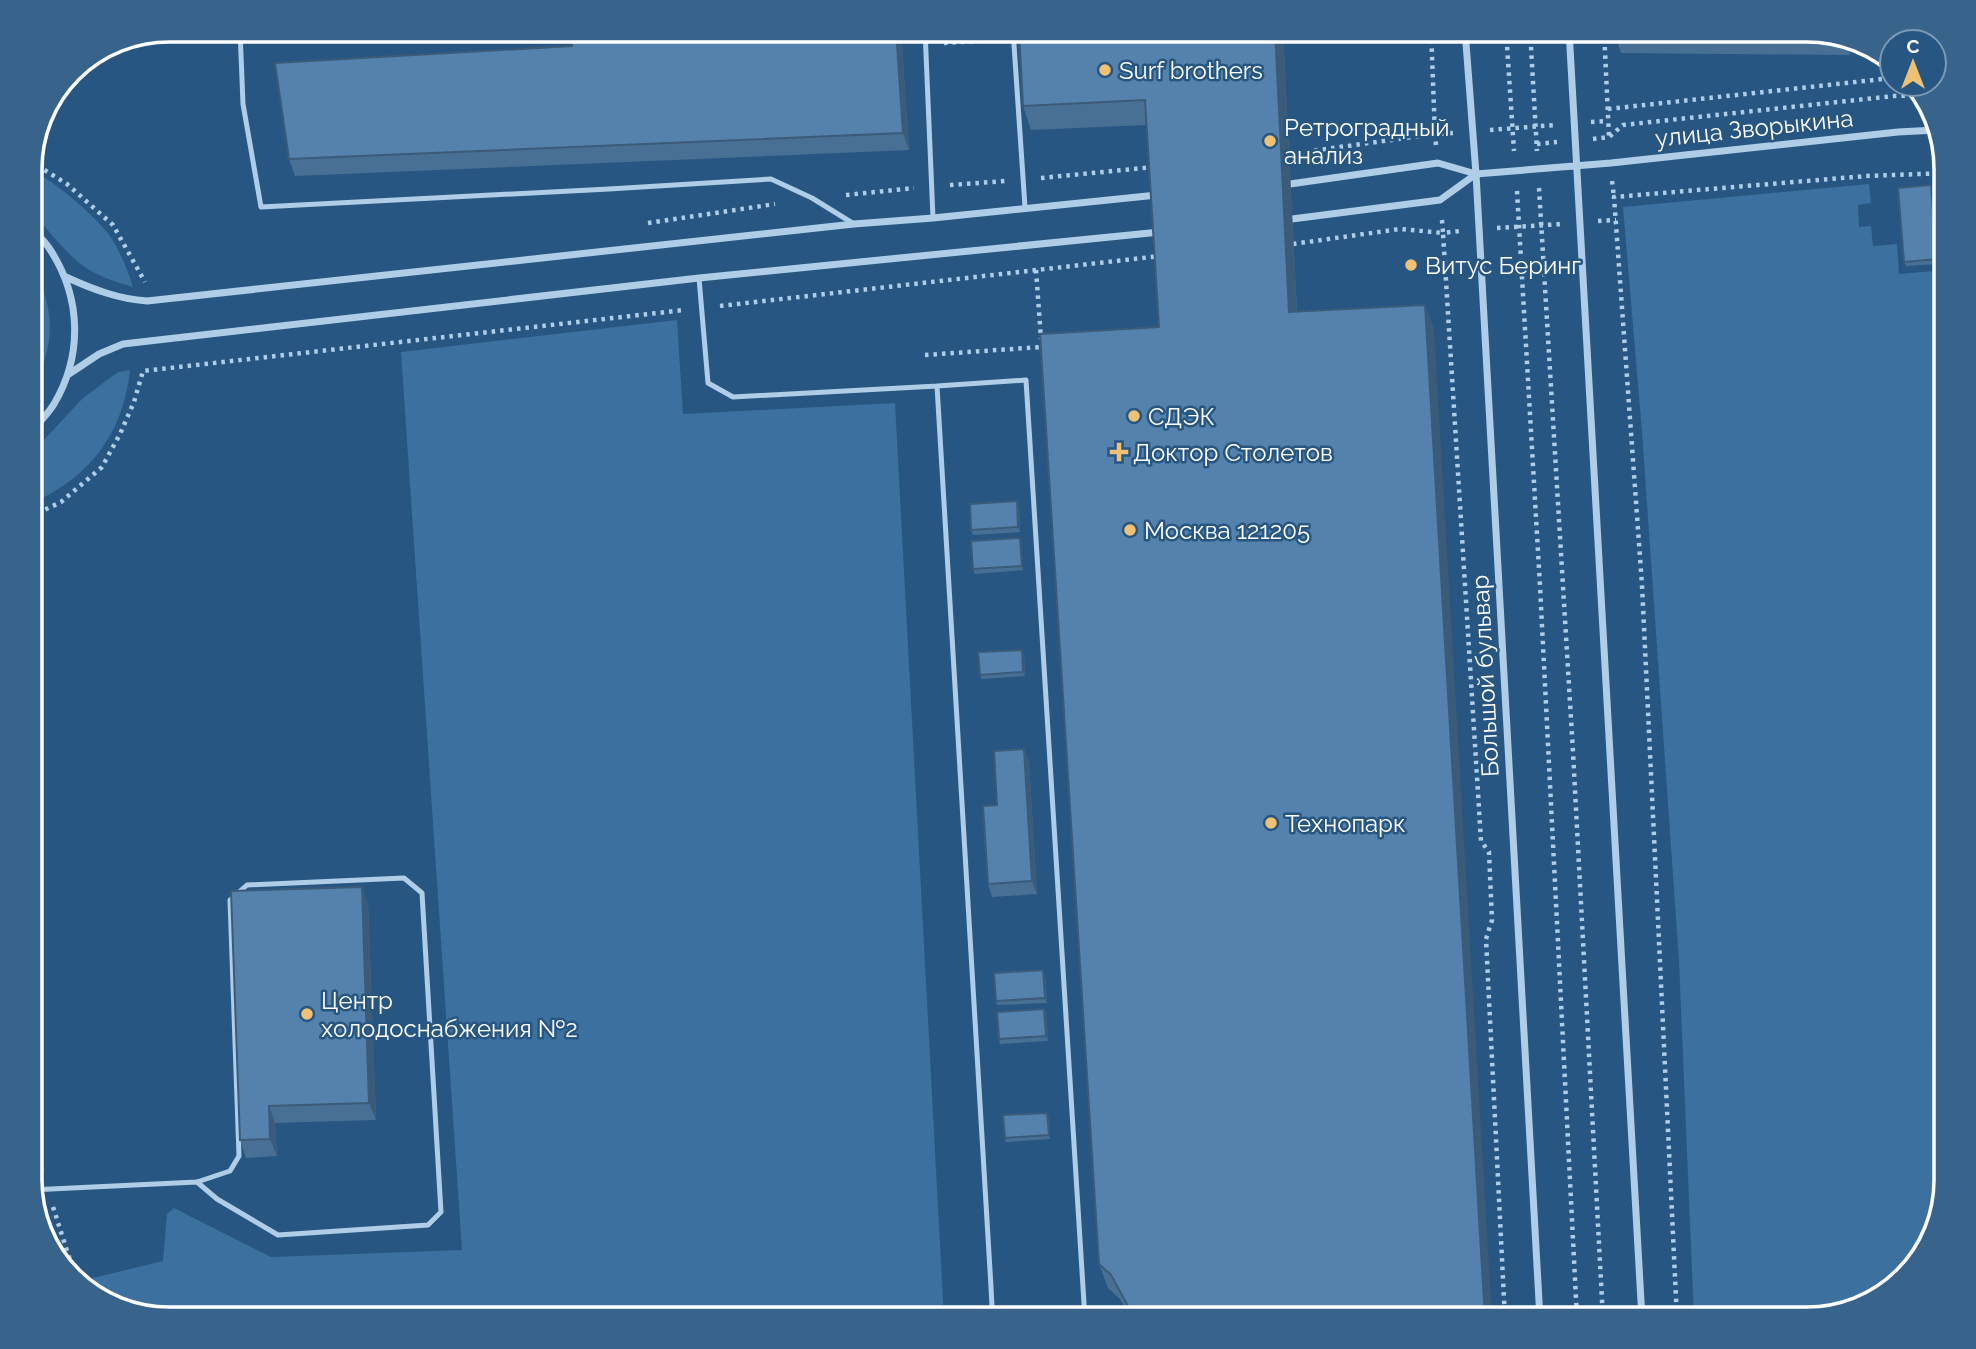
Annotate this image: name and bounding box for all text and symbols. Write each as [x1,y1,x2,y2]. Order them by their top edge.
north arrow [1878,28,1948,98]
text: С [1906,35,1920,57]
place label: Surf brothers [1119,56,1263,85]
marker: Surf brothers [1097,62,1113,78]
street label: улица Зворыкина [1653,103,1855,153]
place label: Ретроградный анализ [1284,113,1450,170]
marker: Ретроградный анализ [1262,133,1278,149]
place label: Витус Беринг [1425,251,1581,280]
marker: Витус Беринг [1403,257,1419,273]
place label: СДЭК [1148,402,1215,431]
marker: СДЭК [1126,408,1142,424]
place label: Доктор Столетов [1133,438,1333,467]
marker: Доктор Столетов [1111,444,1127,460]
place label: Москва 121205 [1144,516,1310,545]
marker: Москва 121205 [1122,522,1138,538]
street label: Большой бульвар [1465,574,1505,778]
place label: Технопарк [1285,809,1405,838]
marker: Технопарк [1263,815,1279,831]
place label: Центр холодоснабжения №2 [321,986,578,1043]
marker: Центр холодоснабжения №2 [299,1006,315,1022]

